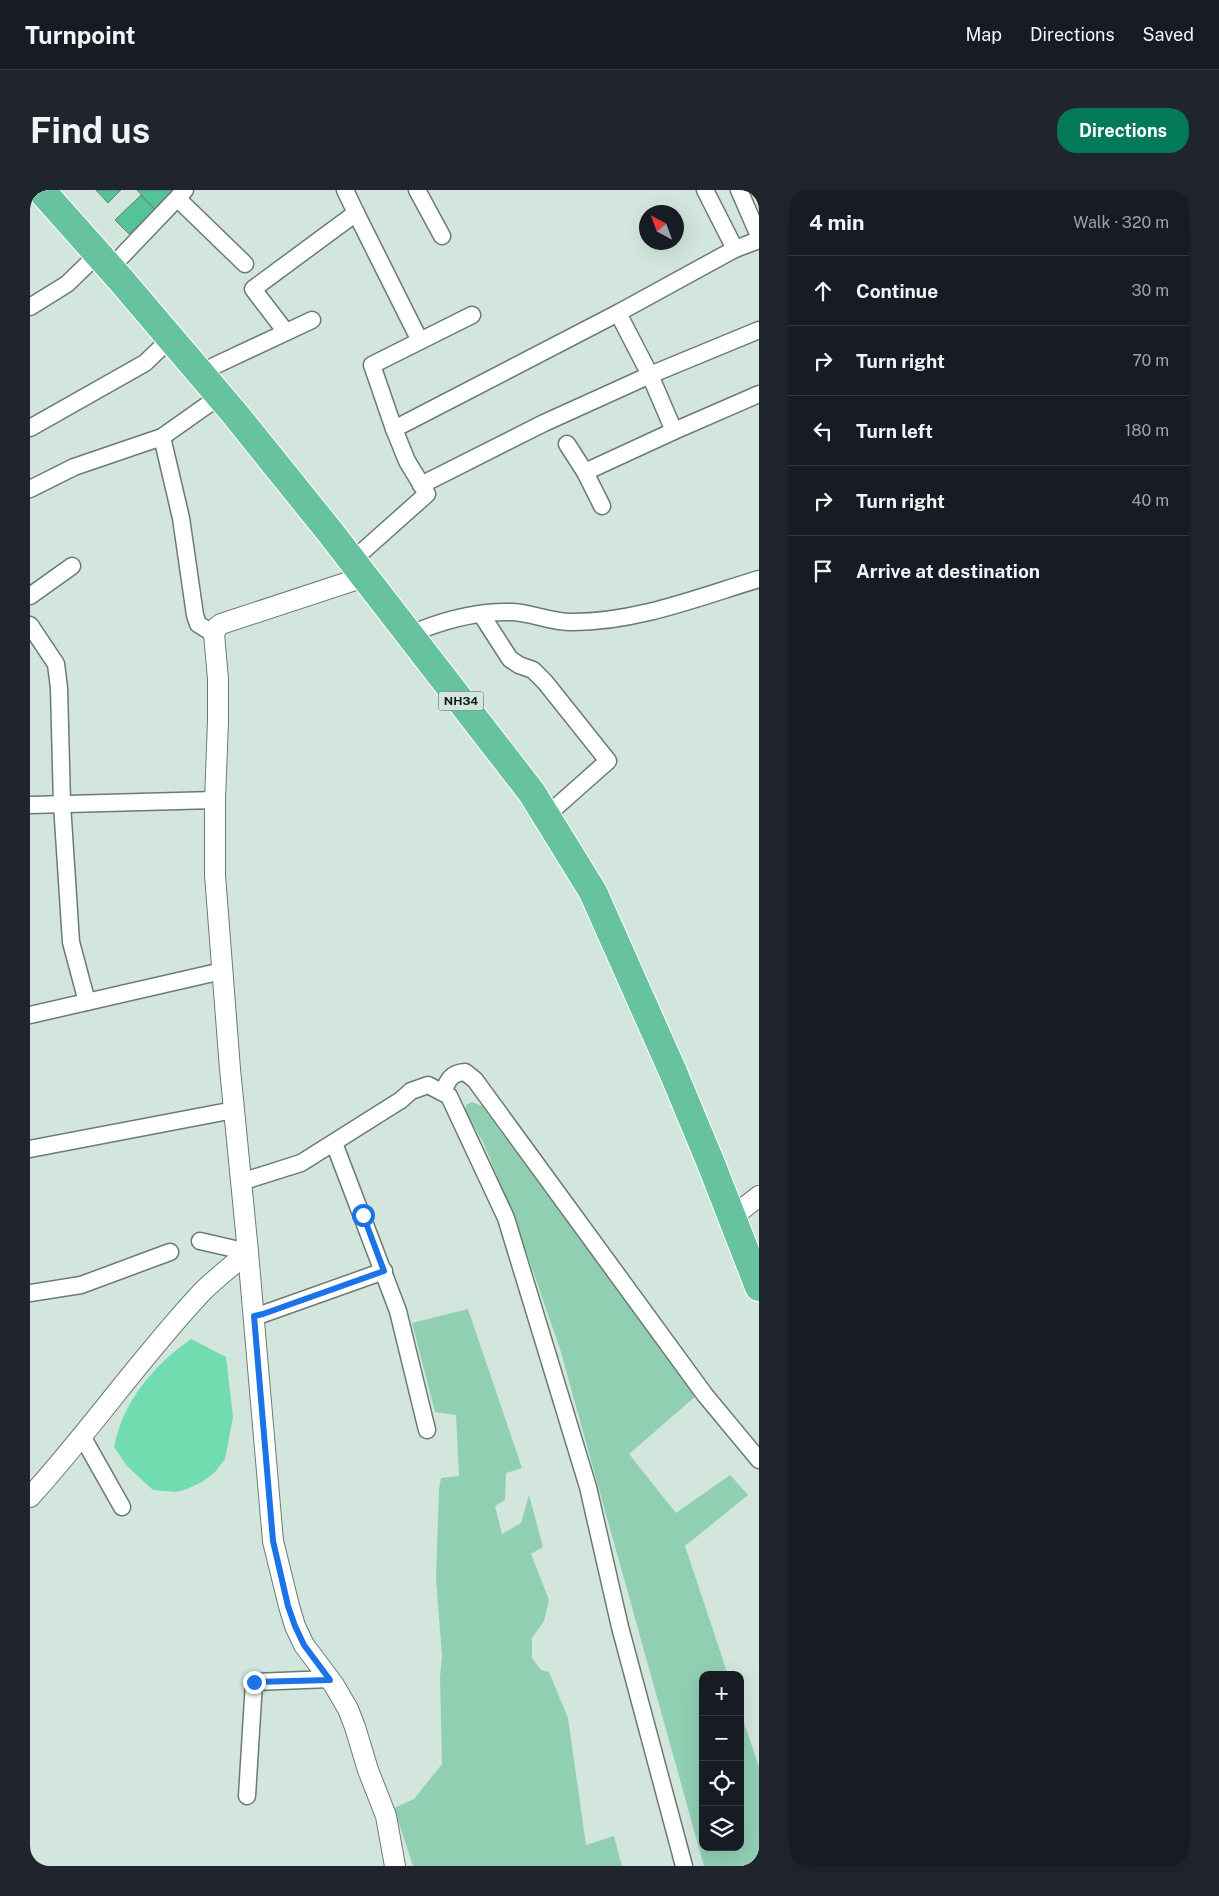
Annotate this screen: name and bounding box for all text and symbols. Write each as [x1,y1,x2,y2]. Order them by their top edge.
text: Turnpoint [25,21,135,49]
text: Map [965,24,1002,45]
text: Directions [1030,24,1115,45]
text: Saved [1143,24,1194,45]
button: Directions [1057,108,1189,153]
text: Find us [30,110,150,151]
north arrow [639,205,684,250]
text: 4 min [809,210,864,235]
text: Walk · 320 m [1073,213,1169,232]
icon: ahead [809,277,837,305]
text: Continue [856,280,938,302]
text: 30 m [1132,281,1169,300]
icon: right [809,347,837,375]
text: Turn right [856,350,945,372]
text: 70 m [1132,351,1169,370]
icon: left [809,417,837,445]
text: Turn left [856,420,933,442]
text: 180 m [1125,421,1169,440]
icon: right [809,487,837,515]
text: Turn right [856,490,945,512]
text: 40 m [1131,491,1169,510]
icon: arrive [809,557,837,585]
text: Arrive at destination [856,560,1040,582]
road number: NH34 [438,692,484,710]
route start [352,1204,375,1227]
route end [243,1671,266,1694]
map controls [699,1671,744,1851]
button: + [699,1671,744,1716]
button: − [699,1716,744,1761]
button: locate [699,1761,744,1806]
button: layers [699,1806,744,1851]

